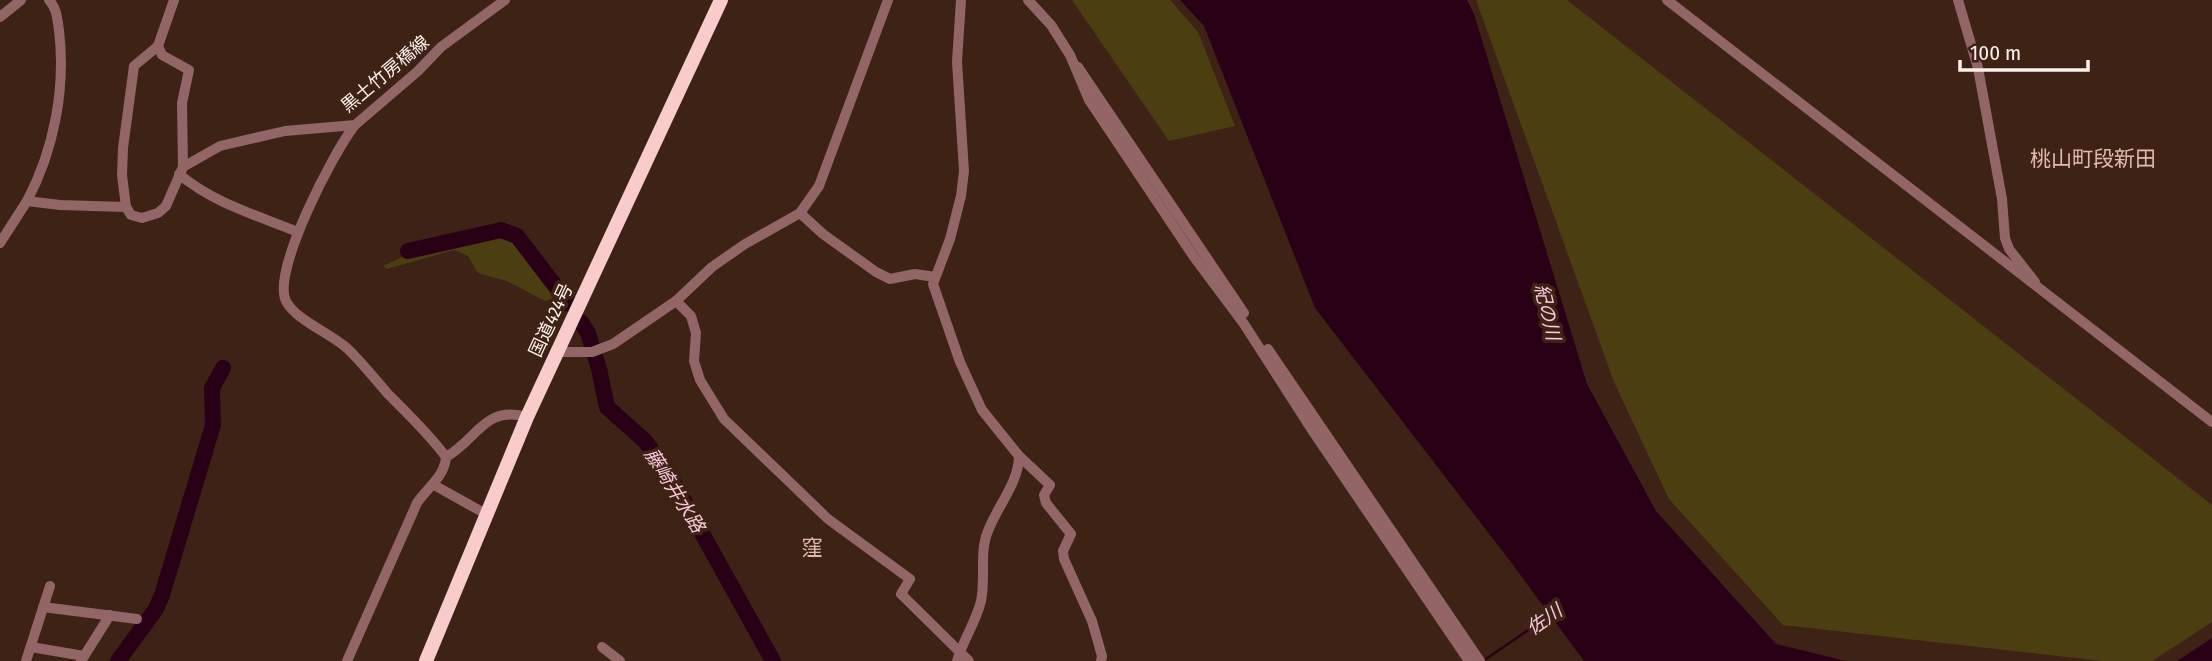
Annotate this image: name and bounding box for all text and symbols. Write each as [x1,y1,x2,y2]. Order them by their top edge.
scale bar [1960,28,2088,72]
street label: 黒土竹房橋線 [337,31,433,117]
text: 100 m [1970,40,2021,66]
district label: 桃山町段新田 [2030,146,2156,172]
street label: 国道424号 [524,280,578,360]
water label: 紀の川 [1530,282,1566,344]
water label: 藤崎井水路 [640,444,711,538]
district label: 窪 [802,535,823,561]
water label: 佐川 [1522,598,1568,640]

